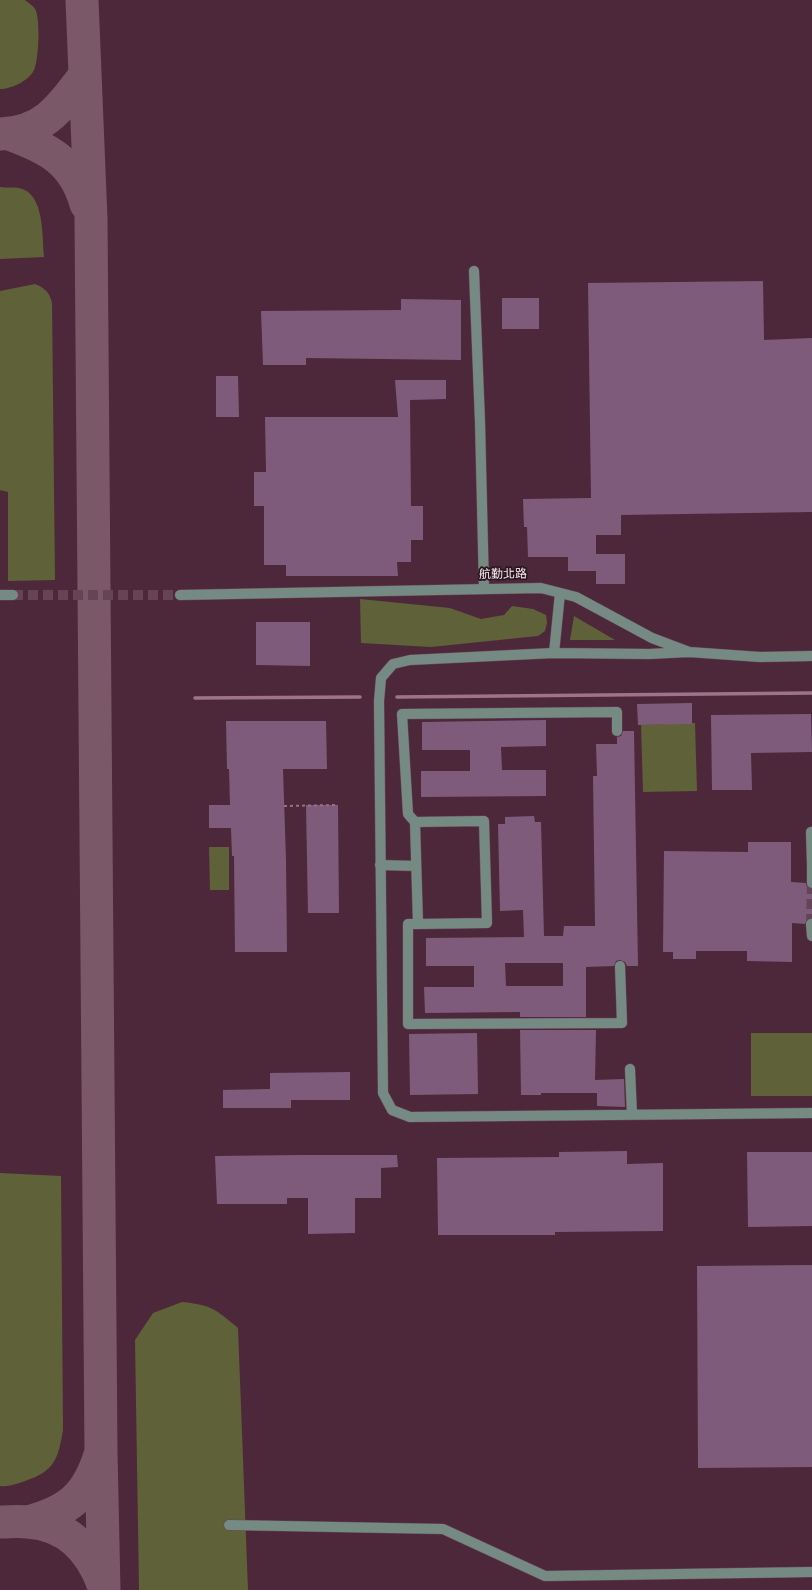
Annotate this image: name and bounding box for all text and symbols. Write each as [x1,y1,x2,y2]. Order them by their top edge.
street label: 航勤北路 [479,567,527,583]

